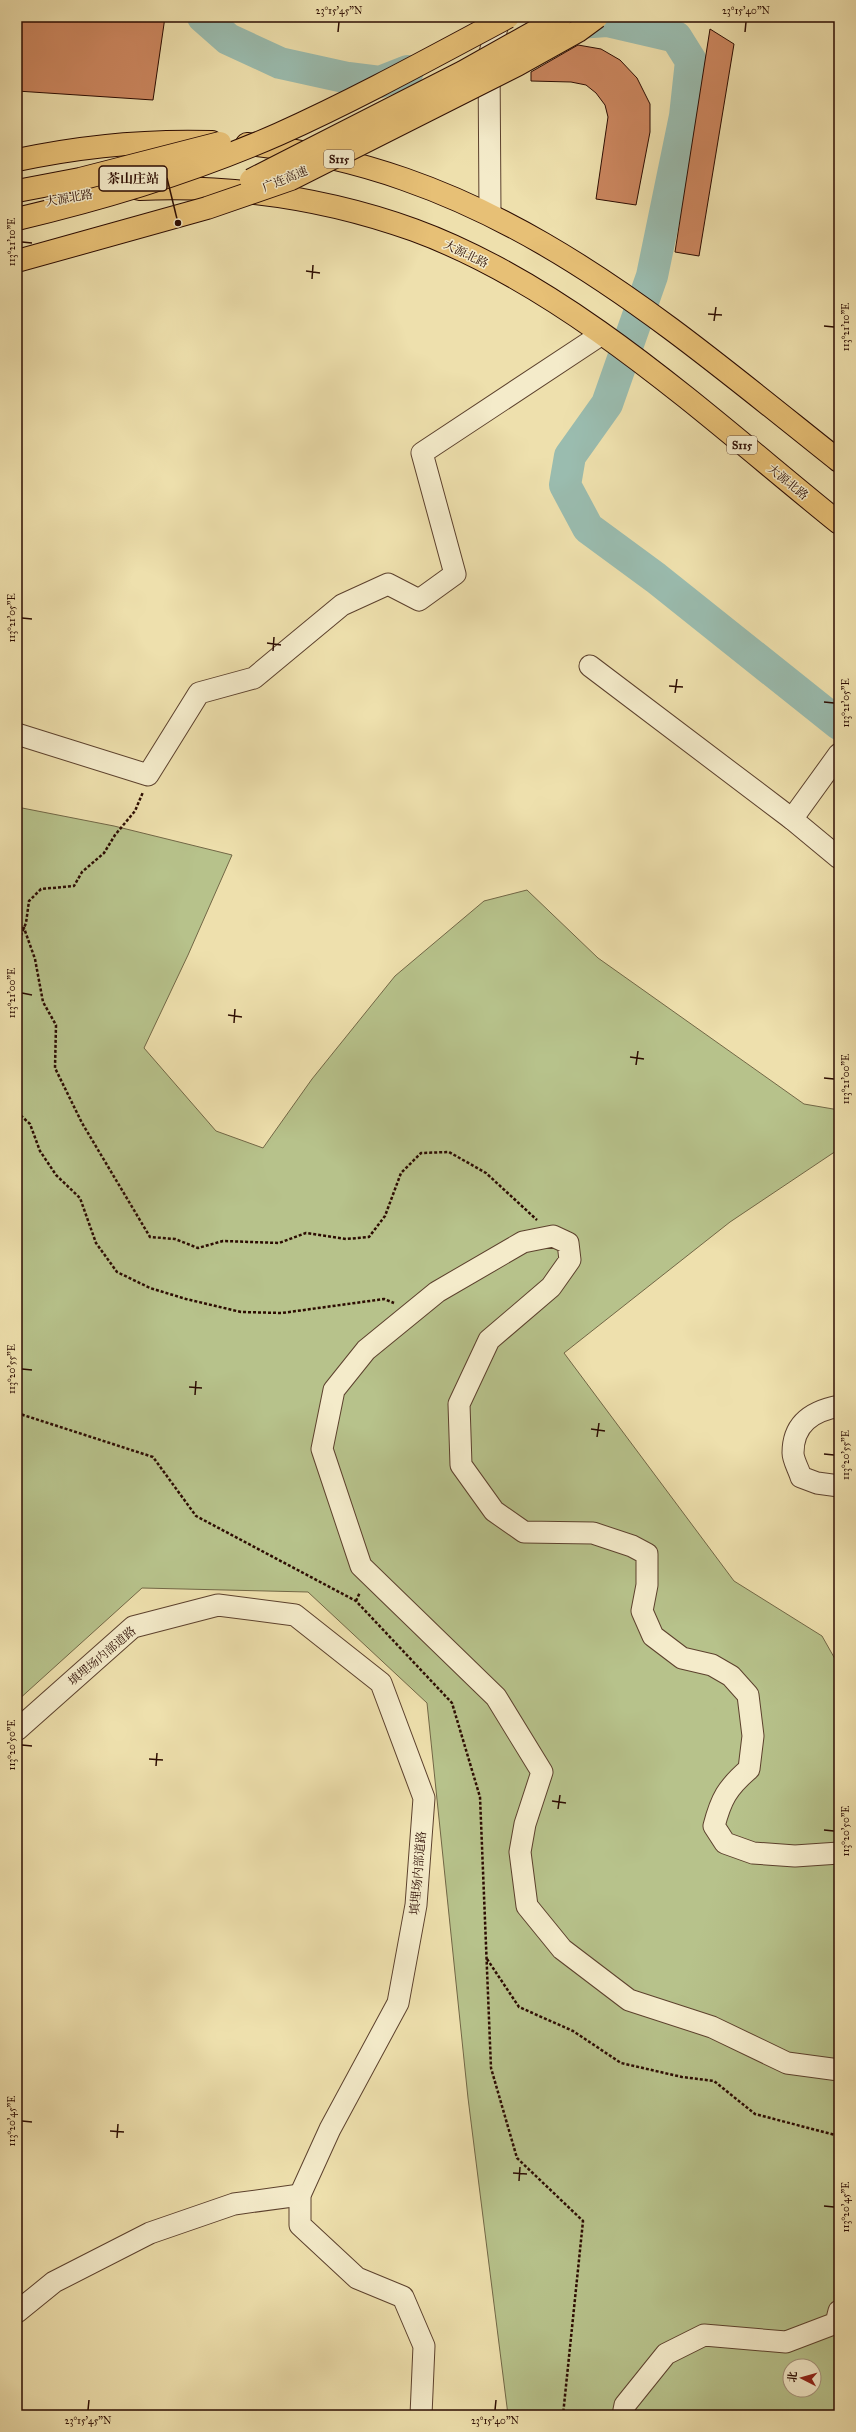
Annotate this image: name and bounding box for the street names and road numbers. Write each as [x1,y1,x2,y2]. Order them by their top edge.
road number: S115 [324,150,354,168]
street label: 广连高速 [260,164,310,194]
street label: 大源北路 [44,187,94,209]
street label: 大源北路 [441,237,491,271]
road number: S115 [727,436,757,454]
street label: 大源北路 [765,461,811,503]
street label: 填埋场内部道路 [65,1624,139,1688]
street label: 填埋场内部道路 [407,1831,429,1915]

